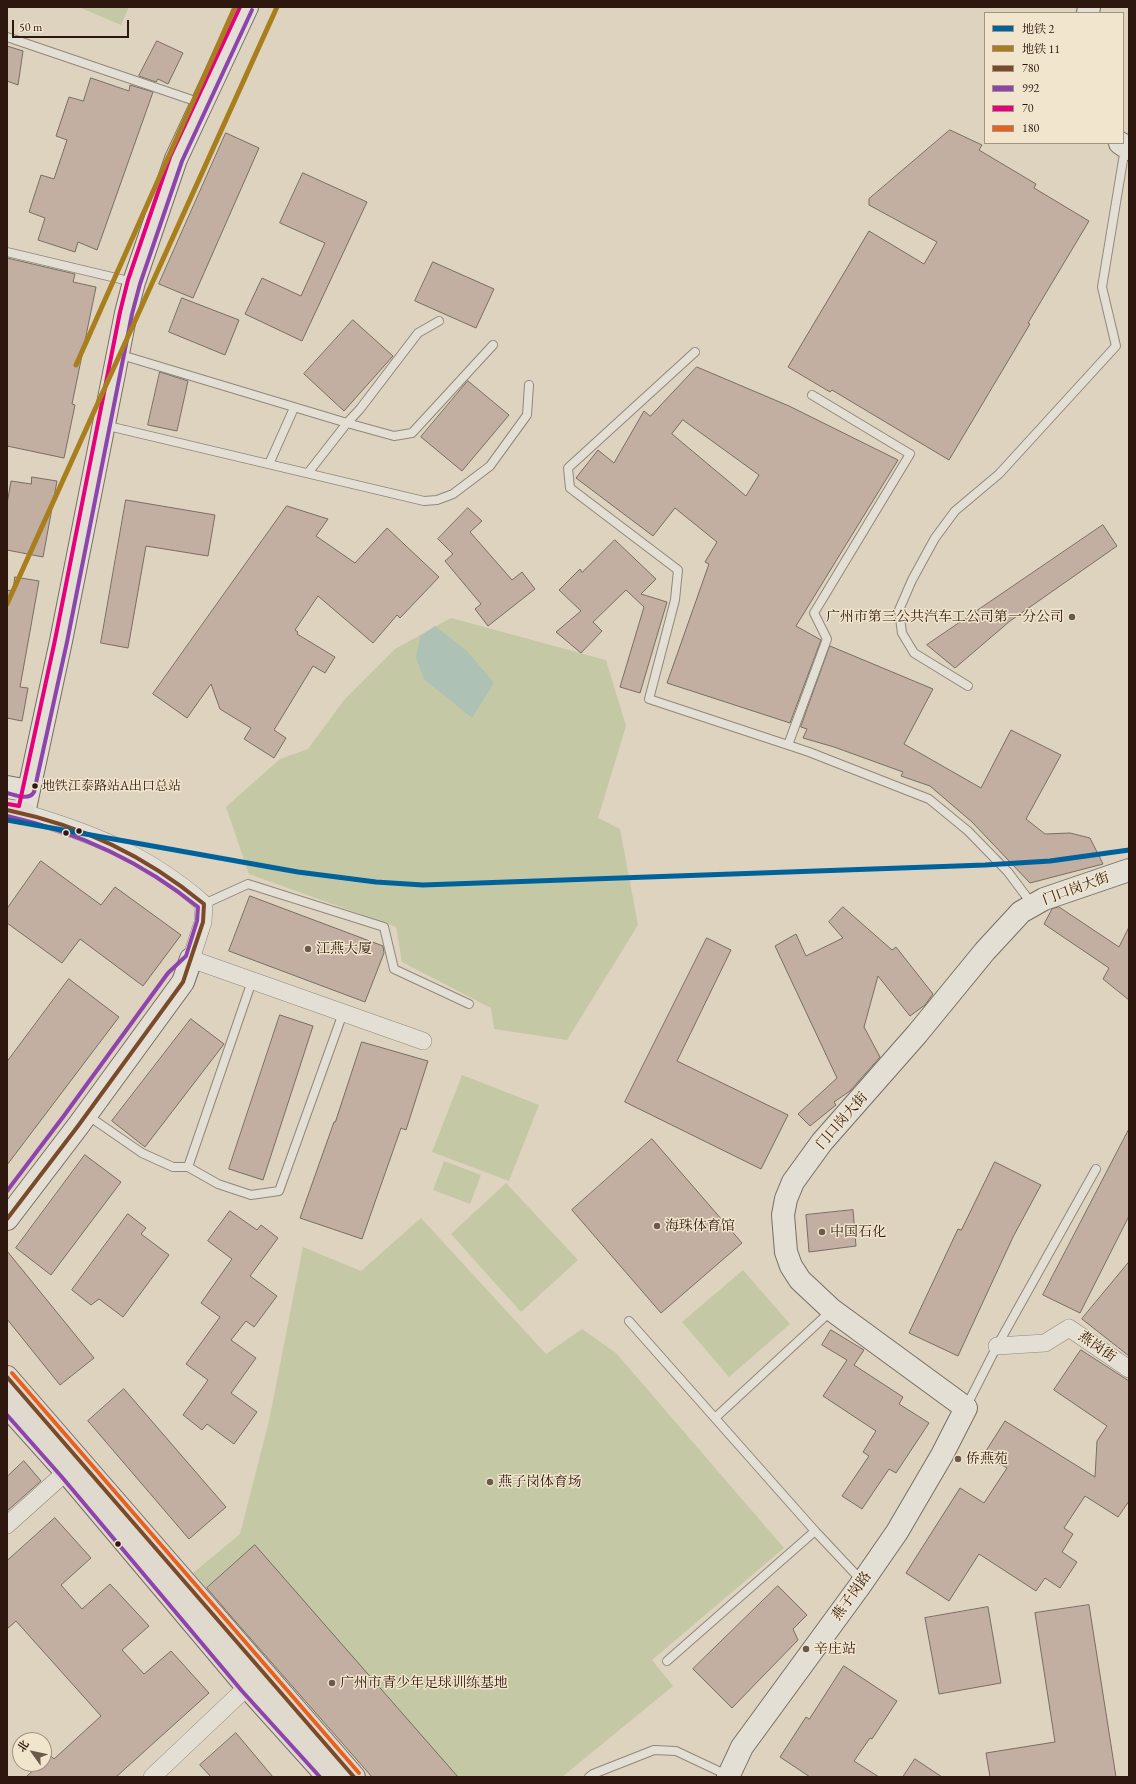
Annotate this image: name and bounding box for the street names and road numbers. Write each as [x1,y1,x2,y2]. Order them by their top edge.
street label: 门口岗大街 [1040,869,1112,909]
street label: 门口岗大街 [813,1089,871,1153]
street label: 燕岗街 [1075,1328,1119,1366]
street label: 燕子岗路 [829,1568,875,1624]

